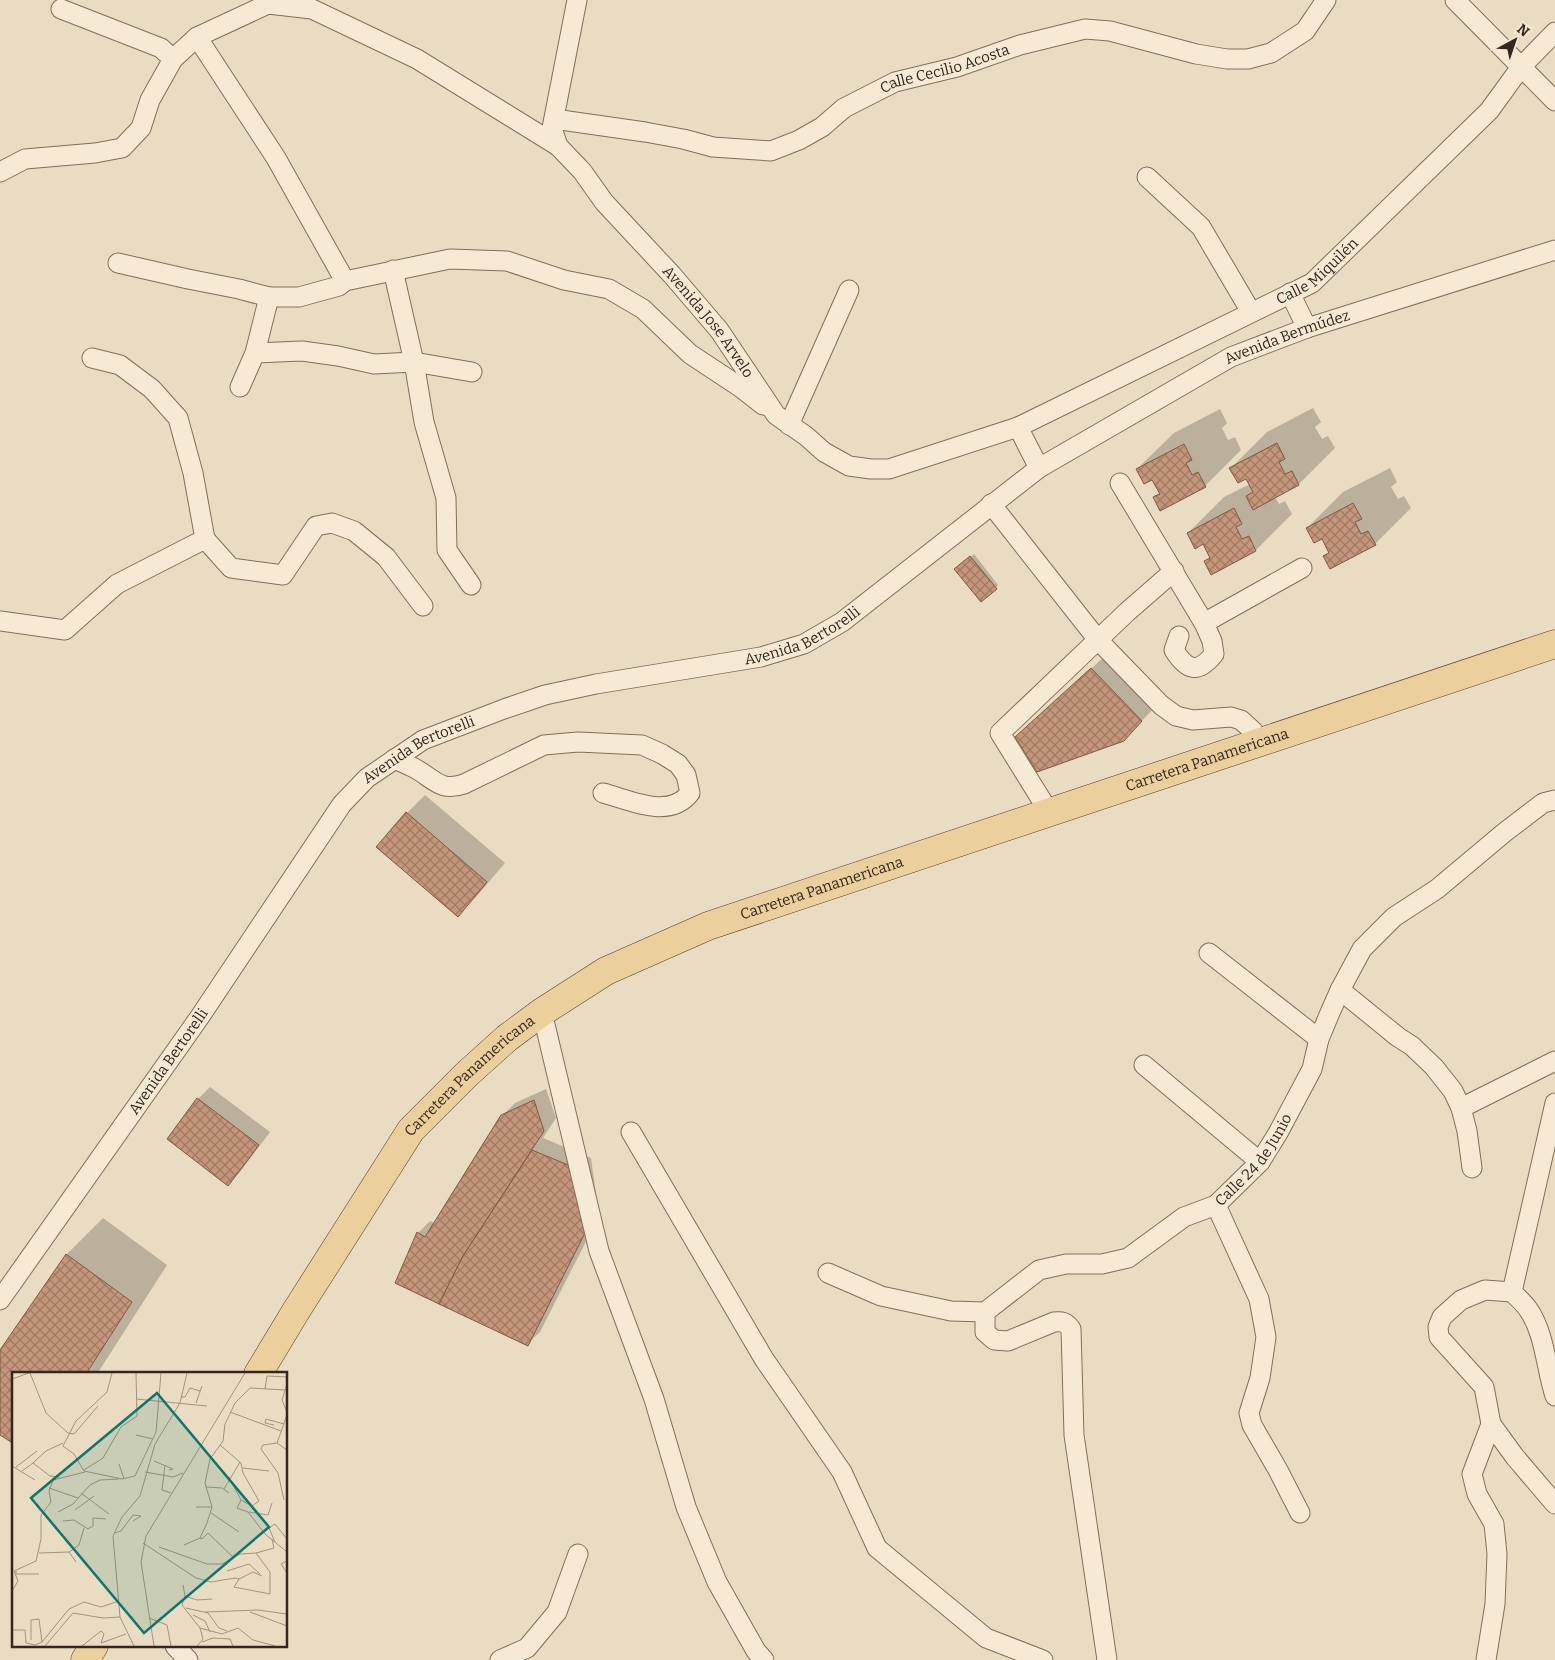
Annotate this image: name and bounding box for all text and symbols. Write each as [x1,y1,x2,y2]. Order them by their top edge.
north arrow [1490,15,1540,65]
text: N [1513,20,1533,41]
street label: Calle Cecilio Acosta [877,40,1012,97]
street label: Calle Miquilén [1273,234,1362,308]
street label: Avenida Jose Arvelo [659,262,757,381]
street label: Avenida Bermúdez [1221,306,1352,368]
street label: Avenida Bertorelli [743,602,864,669]
street label: Avenida Bertorelli [359,712,478,787]
street label: Carretera Panamericana [1123,724,1291,795]
street label: Carretera Panamericana [738,853,906,924]
street label: Avenida Bertorelli [125,1005,212,1118]
street label: Carretera Panamericana [401,1011,538,1139]
street label: Calle 24 de Junio [1211,1110,1296,1210]
inset map [12,1372,288,1648]

